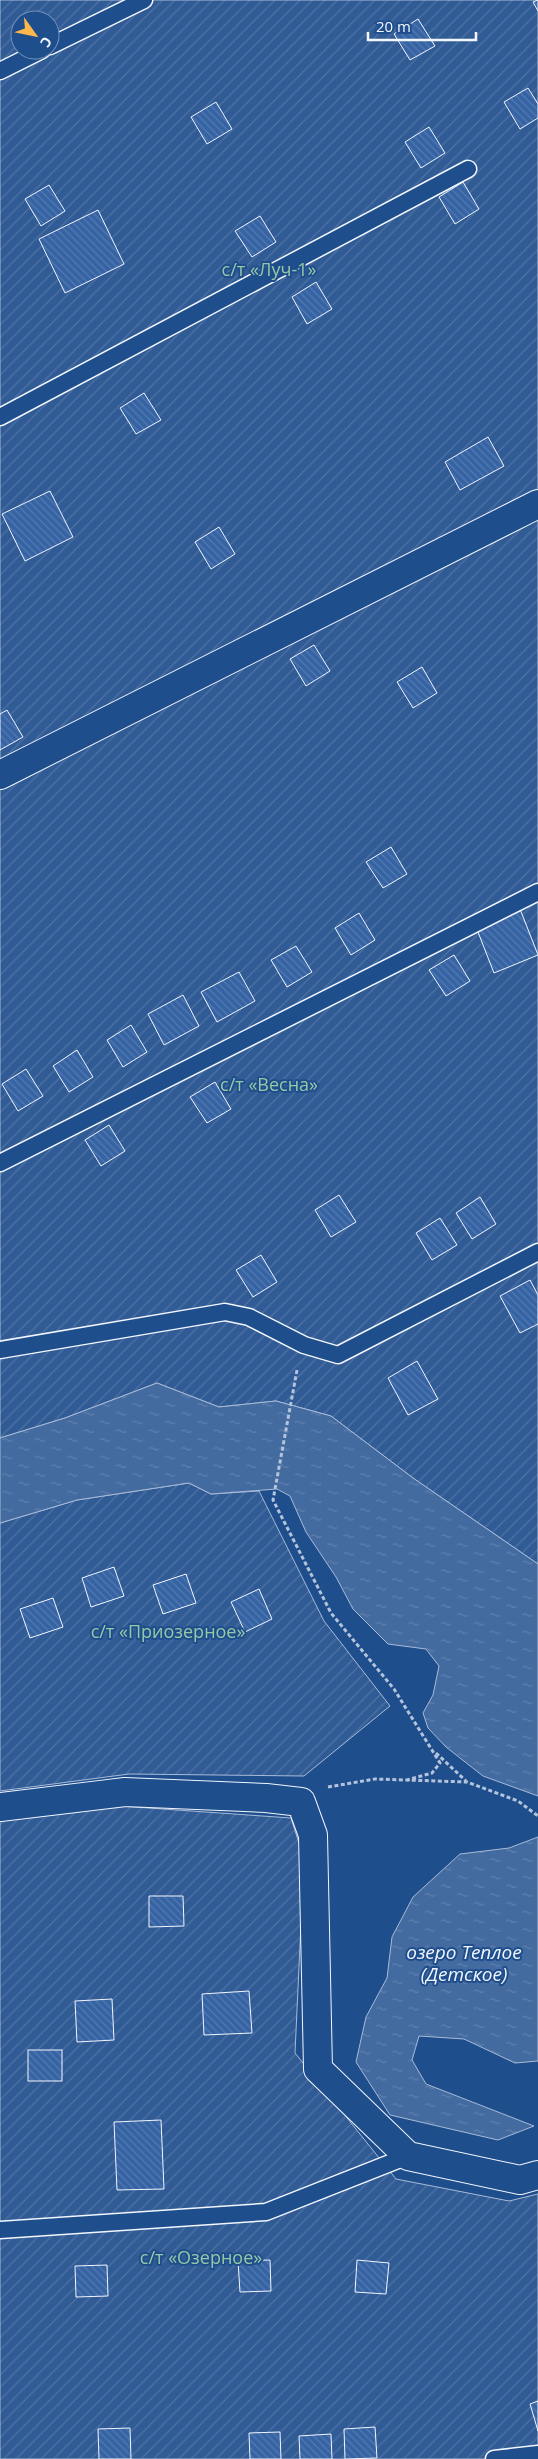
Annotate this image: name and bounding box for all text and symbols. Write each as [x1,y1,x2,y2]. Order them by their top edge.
north arrow [10,10,60,60]
scale bar [368,10,476,42]
text: 20 m [376,16,411,36]
text: С [36,33,57,51]
park label: с/т «Луч-1» [222,257,317,281]
park label: с/т «Весна» [220,1072,318,1096]
park label: с/т «Приозерное» [91,1619,245,1643]
water label: озеро Теплое (Детское) [406,1939,522,1987]
park label: с/т «Озерное» [140,2245,262,2269]

